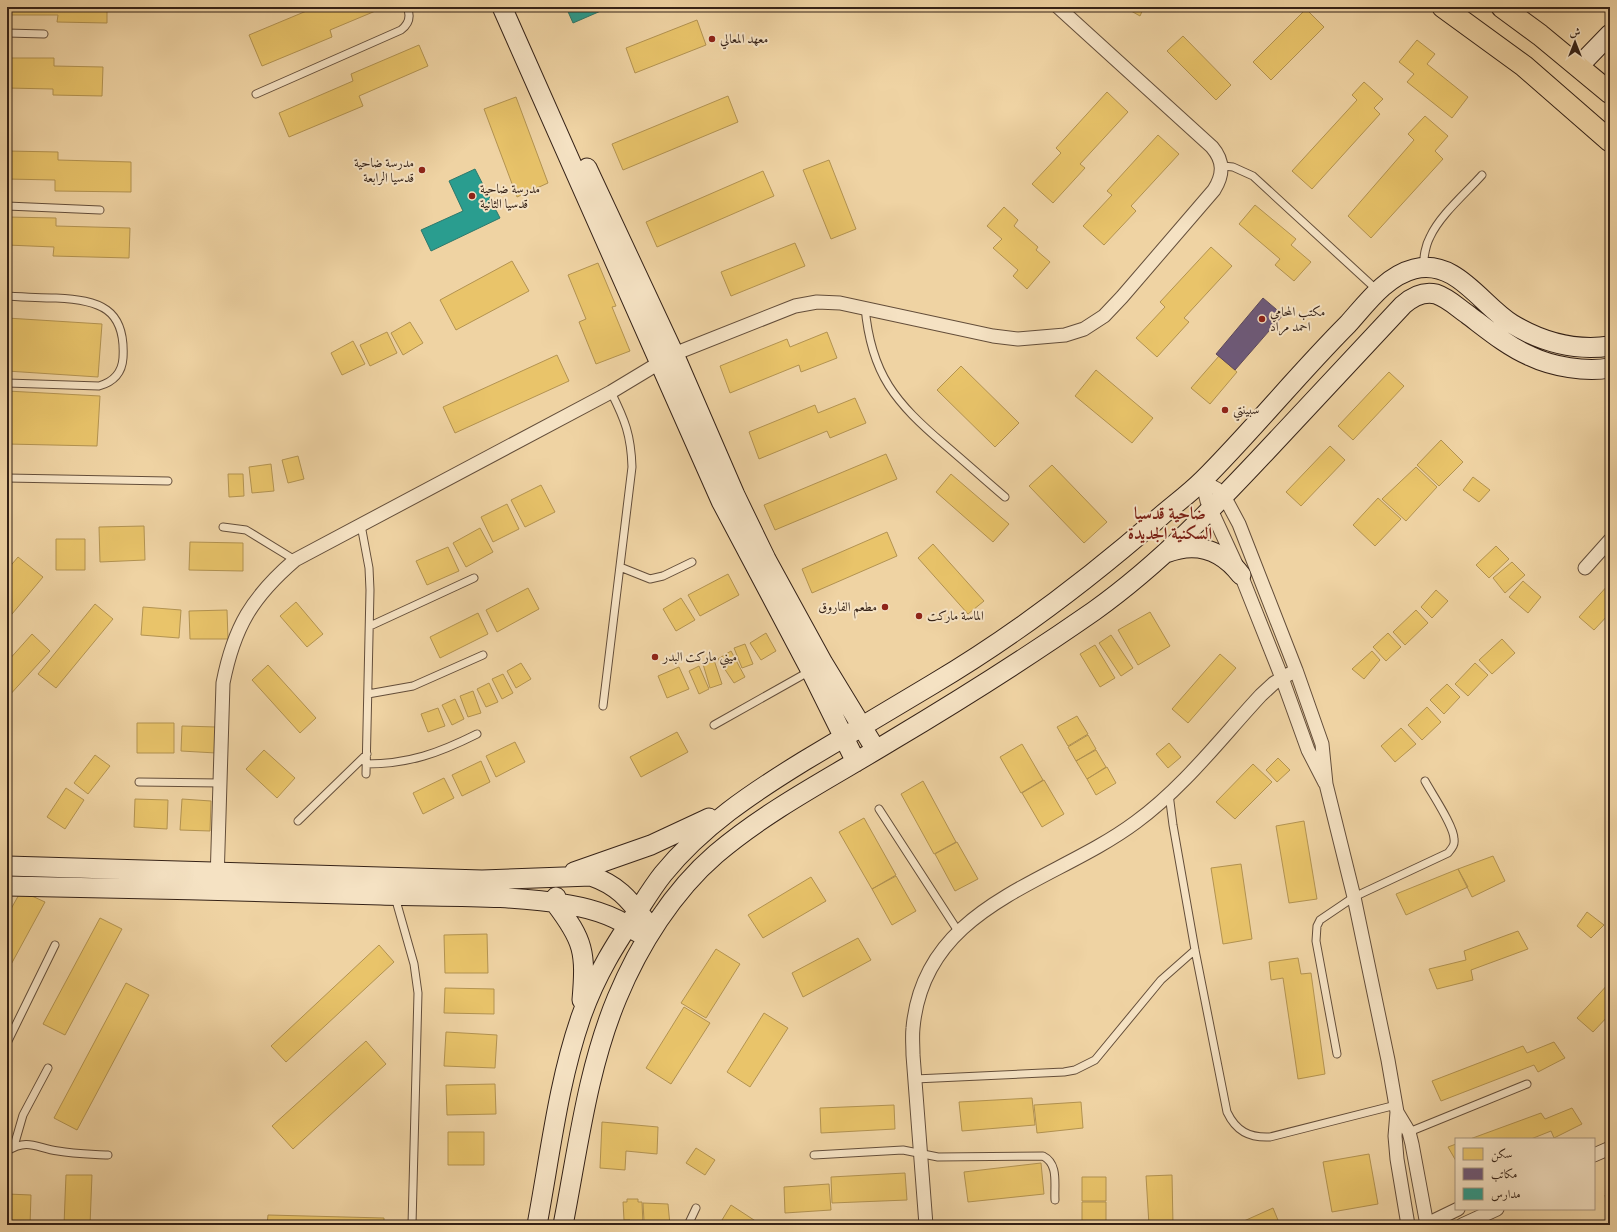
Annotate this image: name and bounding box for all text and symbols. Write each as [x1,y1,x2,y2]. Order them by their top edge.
north arrow [1555,22,1595,62]
text: ش [1570,26,1581,39]
place label: معهد المعالي [720,31,768,50]
marker: معهد المعالي [707,34,717,44]
place label: مدرسة ضاحية قدسيا الرابعة [354,155,414,186]
marker: مدرسة ضاحية قدسيا الرابعة [417,165,427,175]
place label: مدرسة ضاحية قدسيا الثانية [480,181,540,212]
marker: مدرسة ضاحية قدسيا الثانية [467,191,477,201]
place label: مكتب المحامي احمد مراد [1270,304,1325,336]
marker: مكتب المحامي احمد مراد [1257,314,1267,324]
place label: سبينتي [1233,402,1259,421]
marker: سبينتي [1220,405,1230,415]
district label: ضاحية قدسيا السكنية الجديدة [1128,503,1213,544]
place label: مطعم الفاروق [818,599,877,619]
marker: مطعم الفاروق [880,602,890,612]
place label: الماسة ماركت [927,608,984,624]
marker: الماسة ماركت [914,611,924,621]
place label: ميني ماركت البدر [661,649,737,668]
marker: ميني ماركت البدر [650,652,660,662]
legend [1455,1138,1595,1210]
text: سكن [1491,1147,1512,1163]
text: مكاتب [1491,1167,1517,1182]
text: مدارس [1491,1187,1521,1202]

